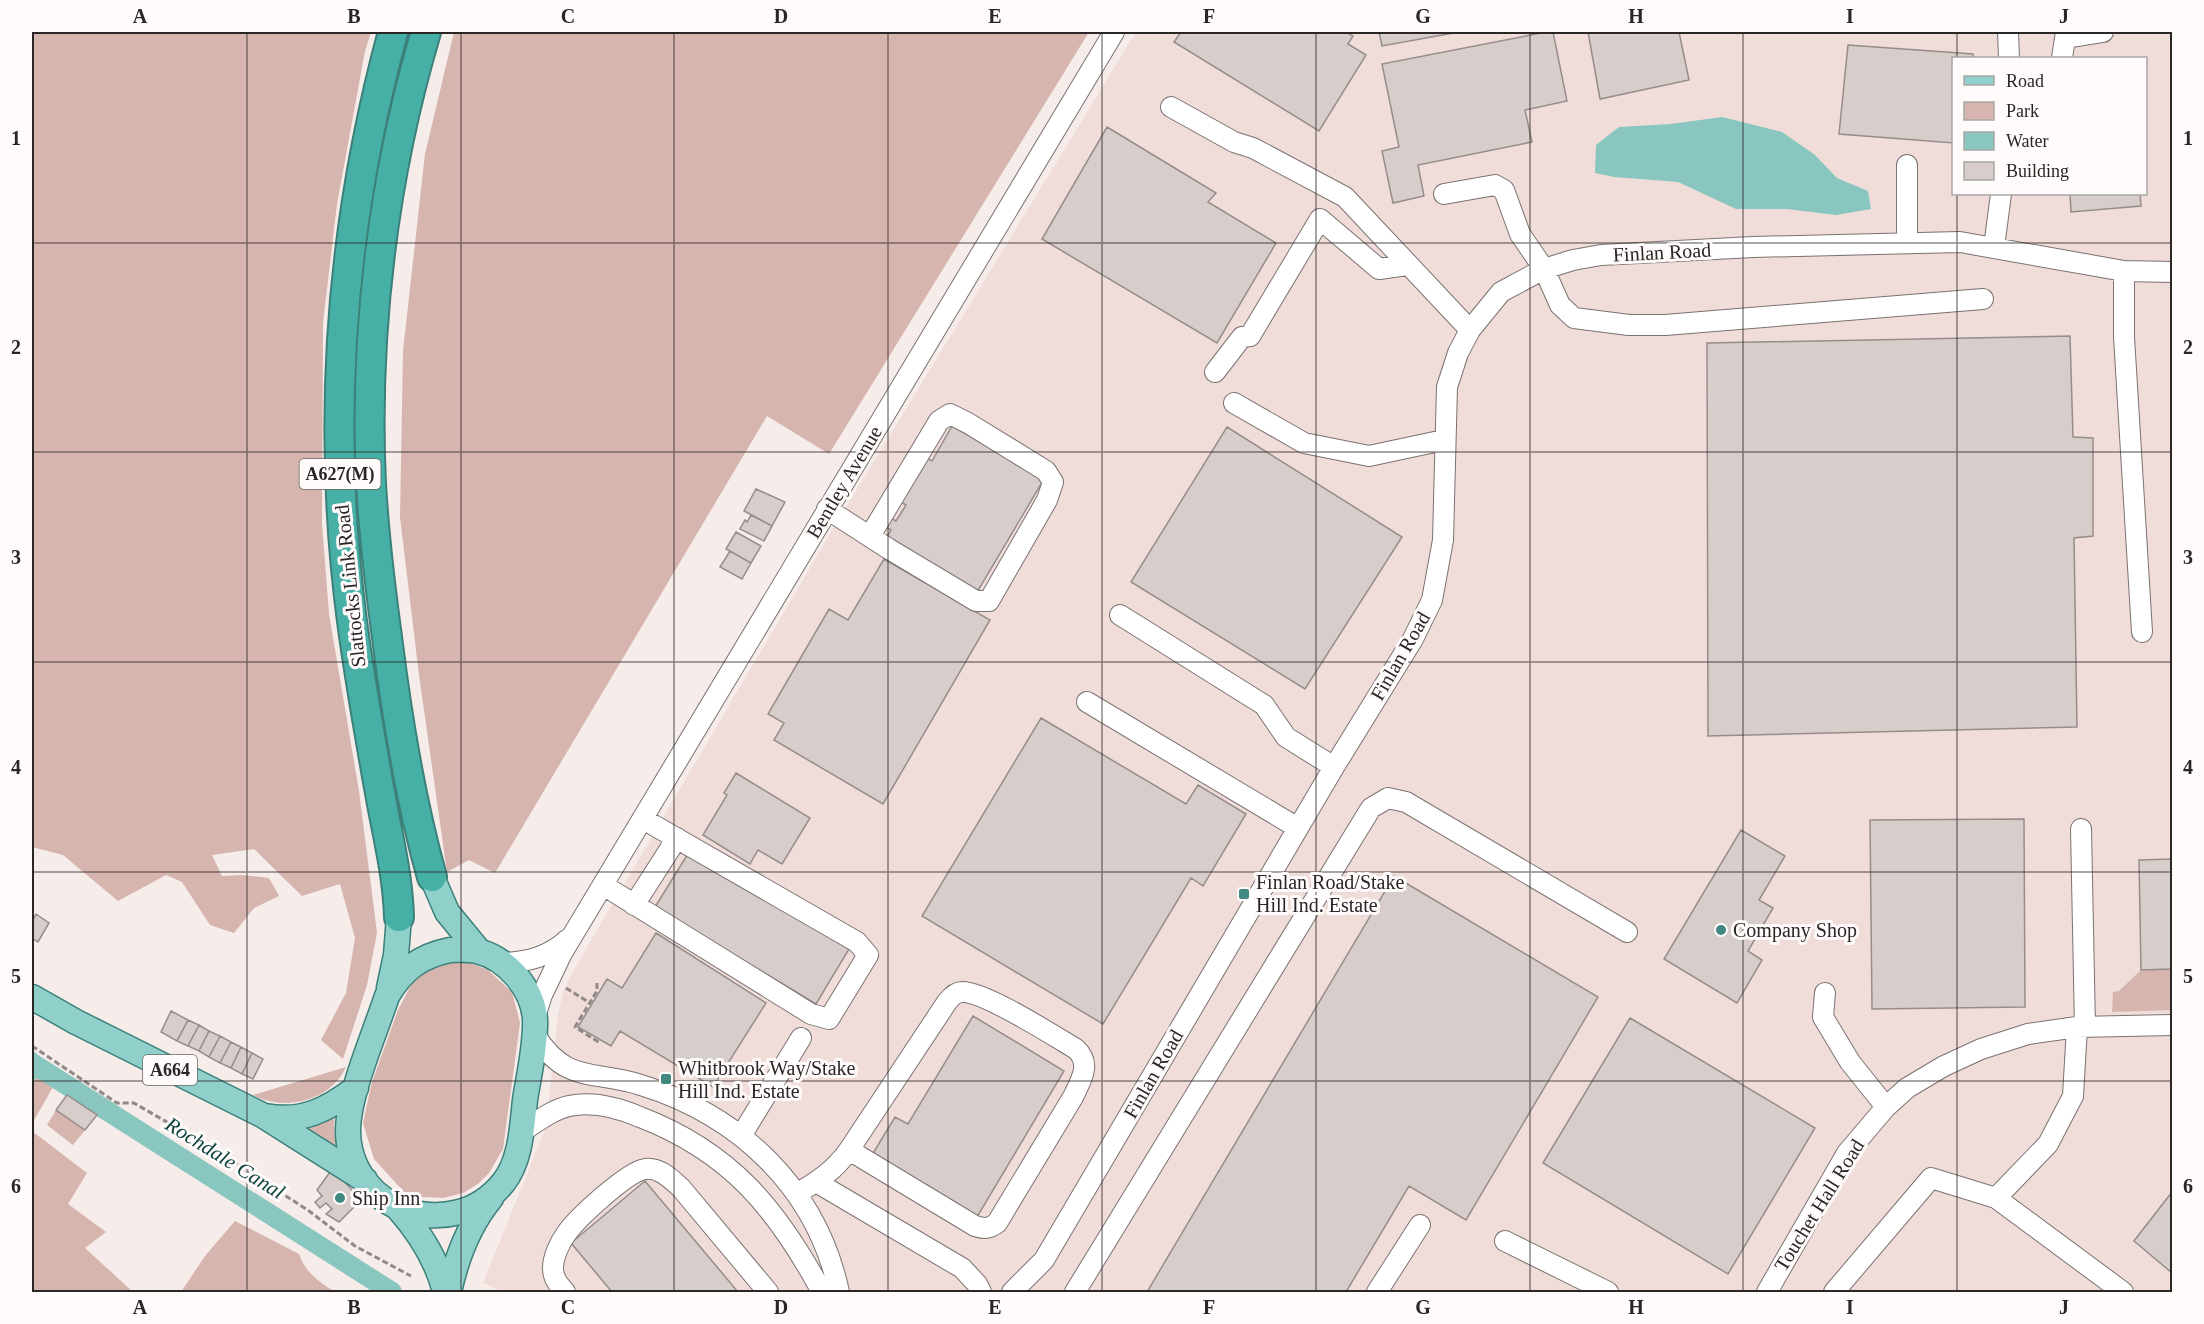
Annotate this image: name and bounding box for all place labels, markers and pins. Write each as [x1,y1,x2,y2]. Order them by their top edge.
place label: Finlan Road/Stake Hill Ind. Estate [1256,871,1404,916]
marker: Finlan Road/Stake Hill Ind. Estate [1237,887,1251,901]
place label: Company Shop [1733,919,1857,942]
marker: Company Shop [1714,923,1728,937]
place label: Whitbrook Way/Stake Hill Ind. Estate [678,1057,856,1102]
marker: Whitbrook Way/Stake Hill Ind. Estate [659,1072,673,1086]
place label: Ship Inn [352,1187,420,1210]
marker: Ship Inn [333,1191,347,1205]

